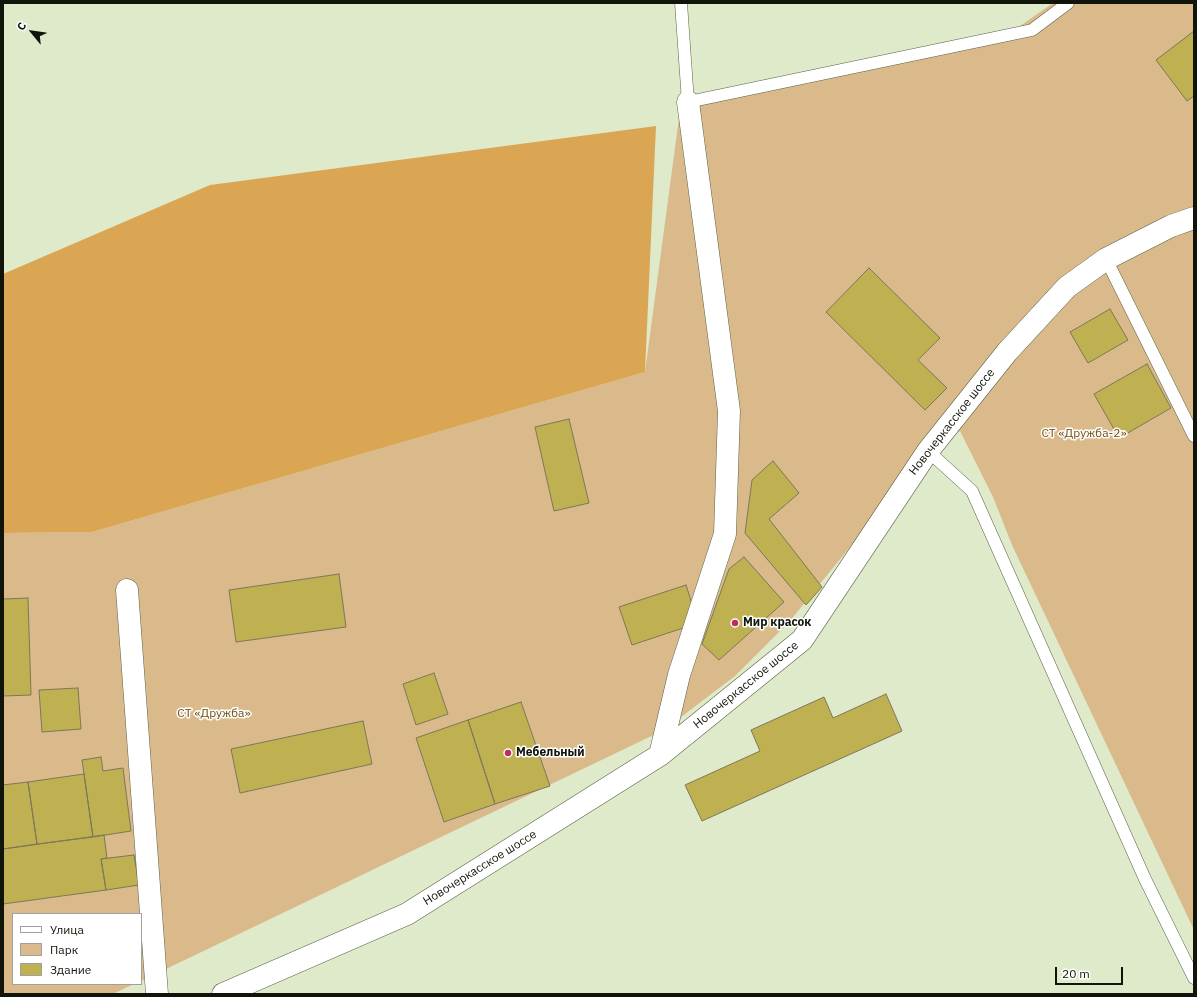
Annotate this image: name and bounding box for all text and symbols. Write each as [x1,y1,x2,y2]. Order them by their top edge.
north arrow [12,12,52,52]
text: С [14,20,29,33]
street label: Новочеркасское шоссе [906,366,998,478]
park label: СТ «Дружба-2» [1041,427,1127,441]
place label: Мир красок [743,616,811,630]
marker: Мир красок [730,618,740,628]
street label: Новочеркасское шоссе [691,638,801,732]
park label: СТ «Дружба» [177,707,251,721]
place label: Мебельный [516,746,585,760]
marker: Мебельный [503,748,513,758]
street label: Новочеркасское шоссе [421,827,539,909]
legend [12,913,142,985]
text: Улица [50,922,84,937]
text: Парк [50,942,78,957]
scale bar [1057,959,1125,985]
text: Здание [50,962,91,977]
text: 20 m [1062,966,1090,981]

